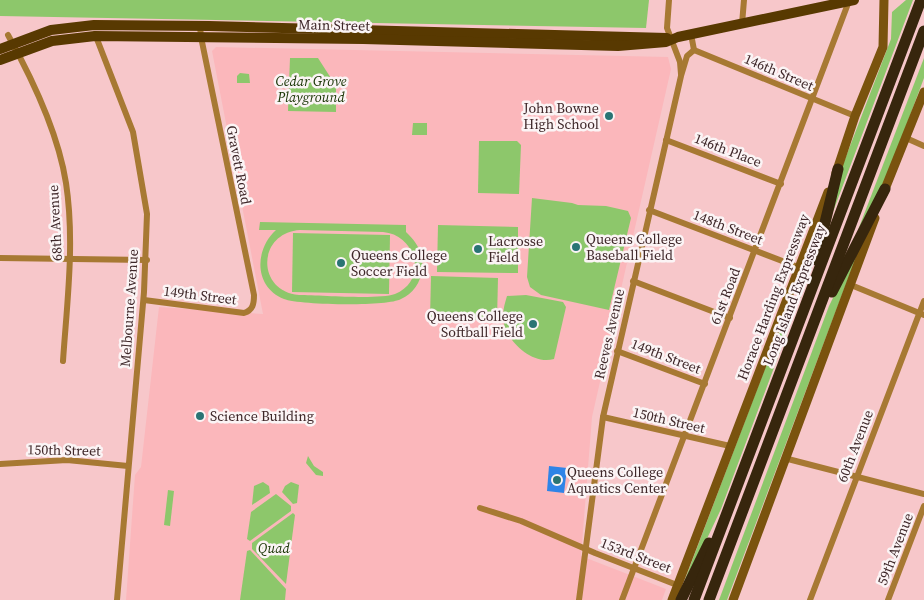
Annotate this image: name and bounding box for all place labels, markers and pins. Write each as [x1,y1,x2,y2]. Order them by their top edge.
place label: John Bowne High School [523,98,599,134]
marker: John Bowne High School [603,110,615,122]
place label: Queens College Baseball Field [586,229,682,265]
place label: Lacrosse Field [488,231,543,267]
marker: Queens College Baseball Field [570,241,582,253]
marker: Lacrosse Field [472,243,484,255]
place label: Queens College Soccer Field [351,245,447,281]
marker: Queens College Soccer Field [335,257,347,269]
place label: Queens College Softball Field [427,306,523,342]
marker: Queens College Softball Field [527,318,539,330]
place label: Science Building [210,406,314,426]
marker: Science Building [194,410,206,422]
place label: Queens College Aquatics Center [567,462,666,498]
marker: Queens College Aquatics Center [551,474,563,486]

